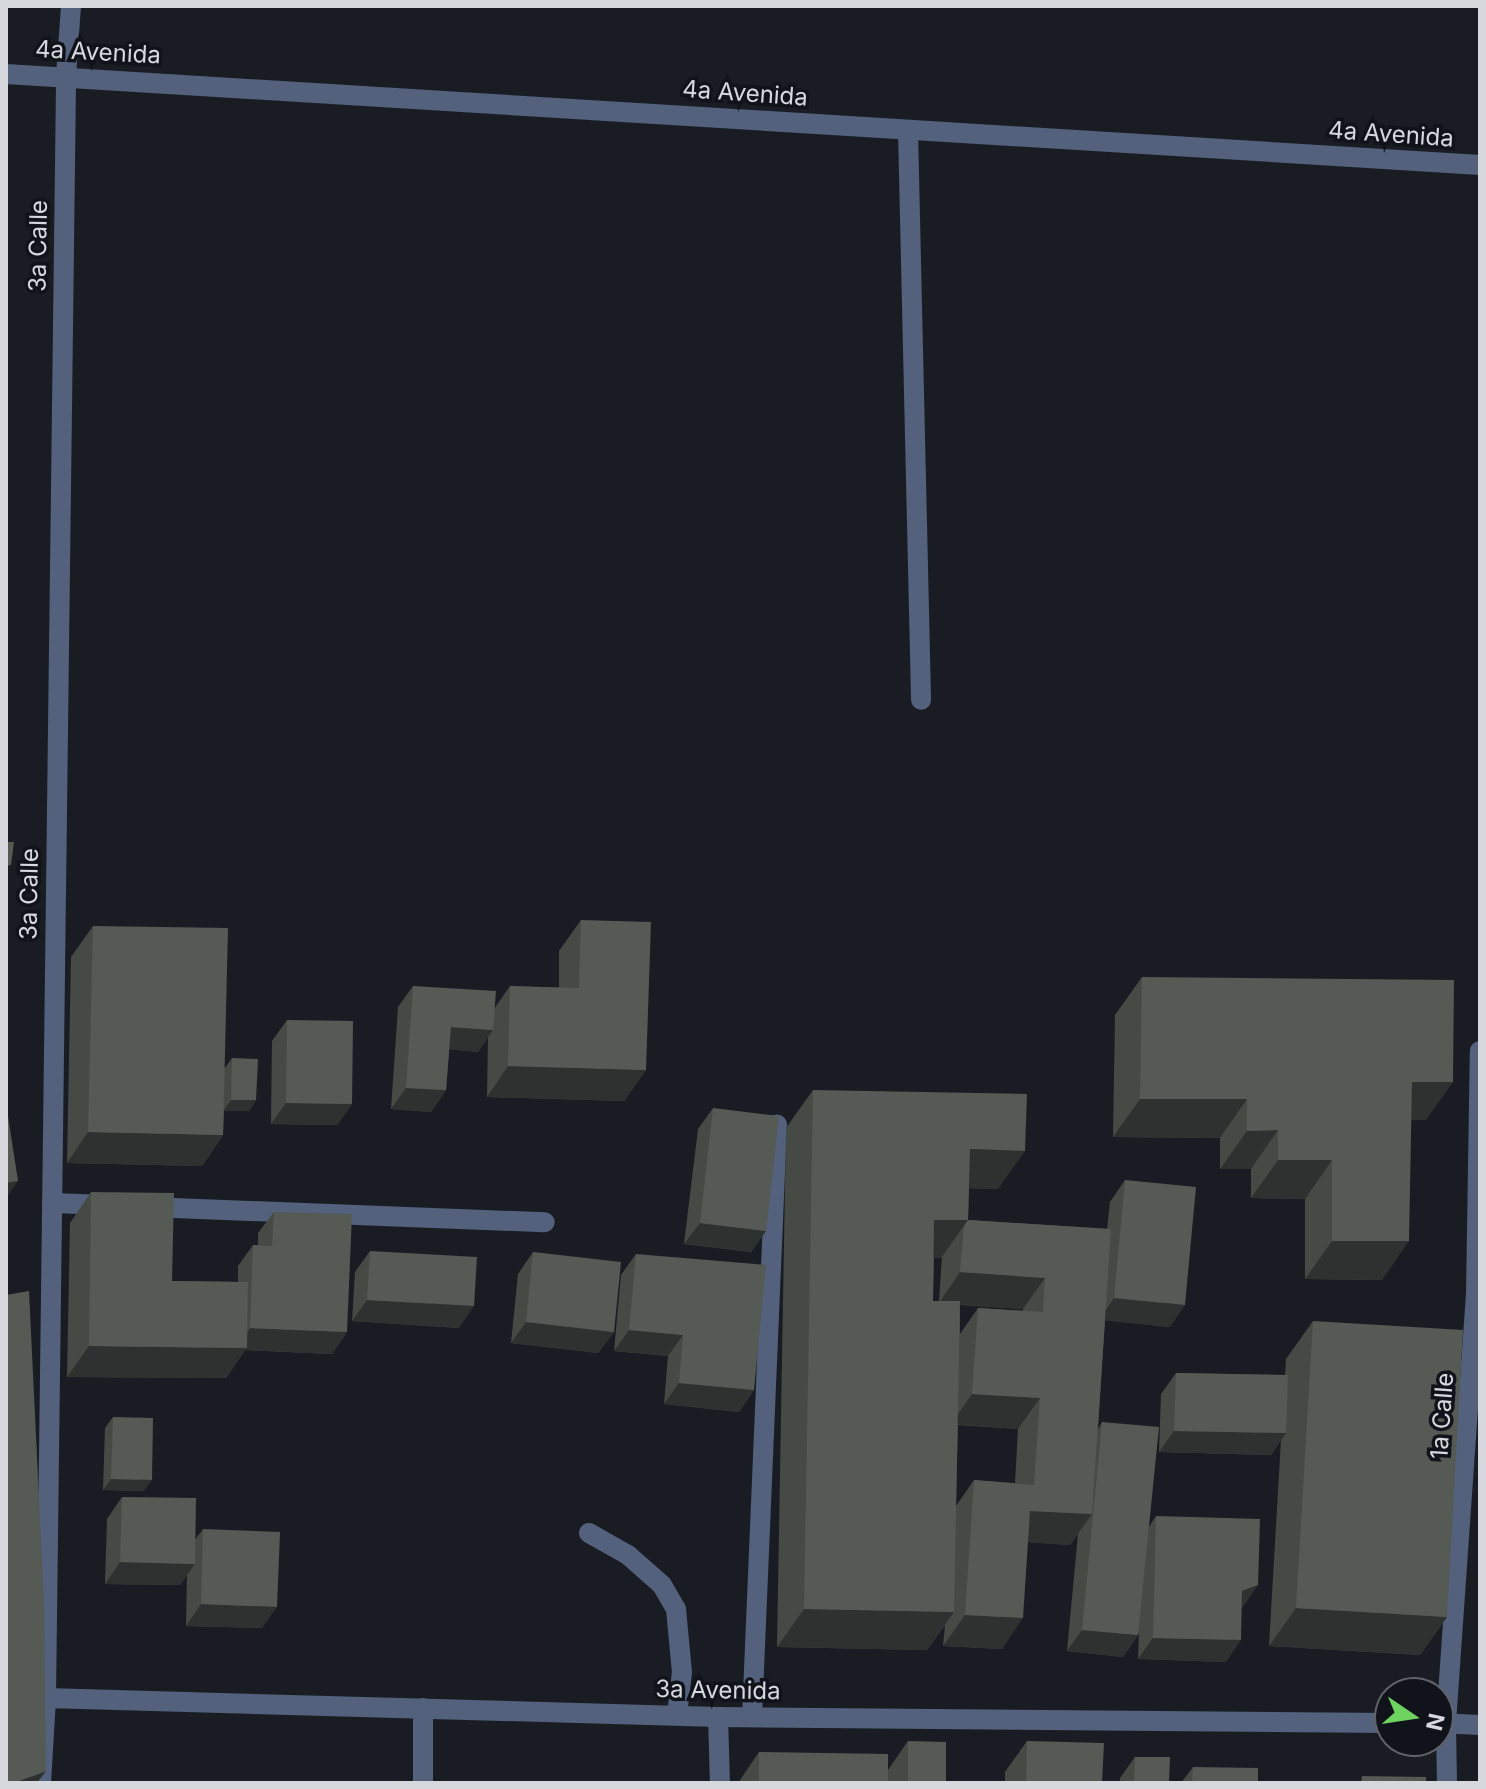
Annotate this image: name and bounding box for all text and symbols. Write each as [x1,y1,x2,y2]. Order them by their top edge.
street label: 4a Avenida [34,34,162,70]
street label: 4a Avenida [681,74,809,112]
street label: 4a Avenida [1327,115,1455,153]
street label: 3a Calle [23,200,53,292]
street label: 3a Calle [14,848,44,940]
street label: 1a Calle [1425,1372,1459,1460]
street label: 3a Avenida [655,1675,781,1705]
north arrow [1374,1677,1454,1757]
text: N [1421,1711,1450,1733]

